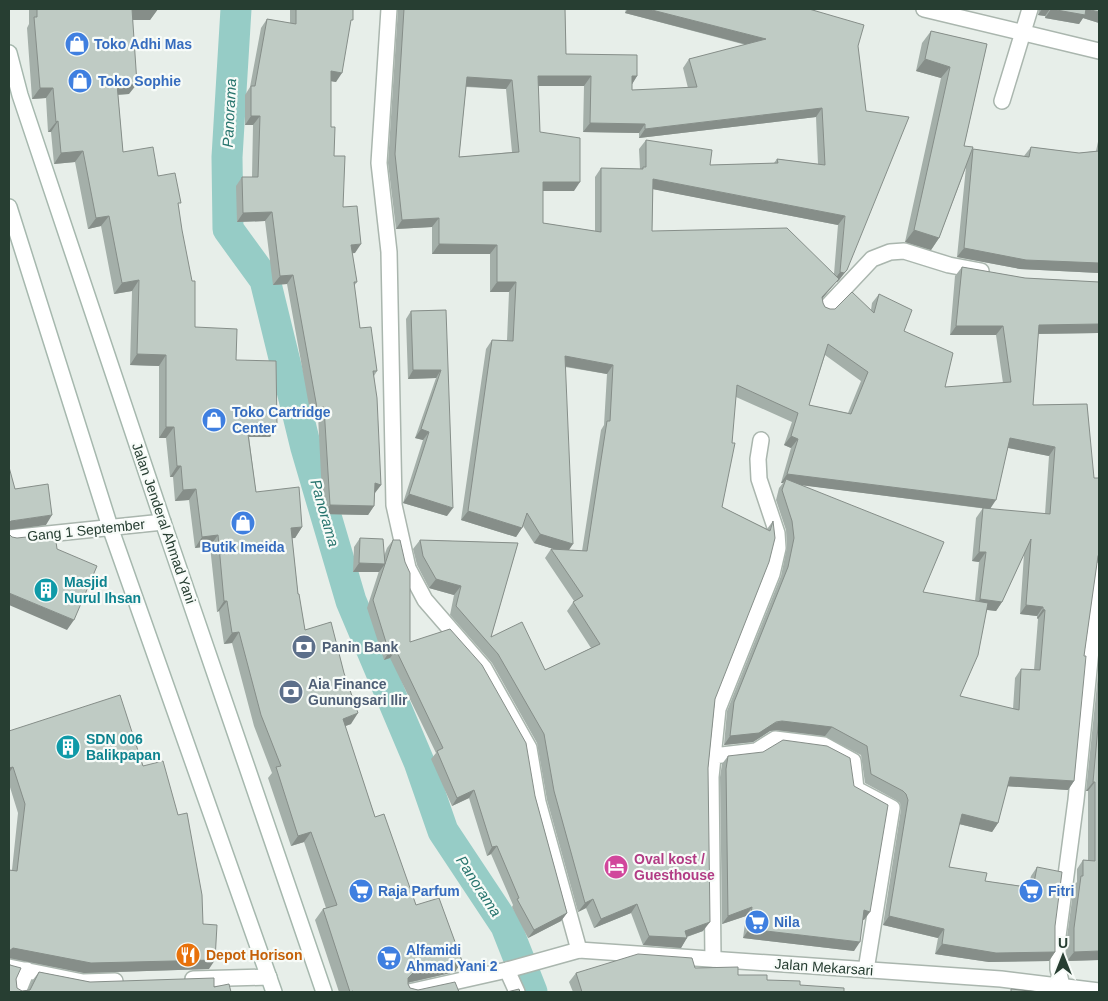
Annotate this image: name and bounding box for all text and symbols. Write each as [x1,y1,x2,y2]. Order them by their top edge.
shop icon: Toko Adhi Mas [64,31,90,57]
place label: Toko Adhi Mas [94,36,192,52]
shop icon: Toko Sophie [67,68,93,94]
place label: Toko Sophie [98,73,181,89]
water label: Panorama [219,78,239,148]
place label: Toko Cartridge Center [232,404,331,436]
shop icon: Toko Cartridge Center [201,407,227,433]
street label: Jalan Jenderal Ahmad Yani [129,440,199,606]
water label: Panorama [307,477,343,549]
shop icon: Butik Imeida [230,510,256,536]
street label: Gang 1 September [26,516,146,544]
place label: Butik Imeida [201,539,285,555]
place label: Masjid Nurul Ihsan [64,574,141,606]
building icon: Masjid Nurul Ihsan [33,577,59,603]
bank icon: Panin Bank [291,634,317,660]
place label: Panin Bank [322,639,398,655]
place label: Aia Finance Gunungsari Ilir [308,676,408,708]
bank icon: Aia Finance Gunungsari Ilir [278,679,304,705]
place label: SDN 006 Balikpapan [86,731,161,763]
building icon: SDN 006 Balikpapan [55,734,81,760]
place label: Oval kost / Guesthouse [634,851,715,883]
water label: Panorama [453,852,505,920]
hotel icon: Oval kost / Guesthouse [603,854,629,880]
supermarket icon: Raja Parfum [348,878,374,904]
supermarket icon: Fitri [1018,878,1044,904]
place label: Raja Parfum [378,883,460,899]
place label: Fitri [1048,883,1074,899]
supermarket icon: Nila [744,909,770,935]
place label: Nila [774,914,800,930]
north arrow [1038,931,1088,981]
text: U [1058,935,1068,951]
restaurant icon: Depot Horison [175,942,201,968]
place label: Alfamidi Ahmad Yani 2 [406,942,498,974]
supermarket icon: Alfamidi Ahmad Yani 2 [376,945,402,971]
place label: Depot Horison [206,947,302,963]
street label: Jalan Mekarsari [774,956,874,978]

